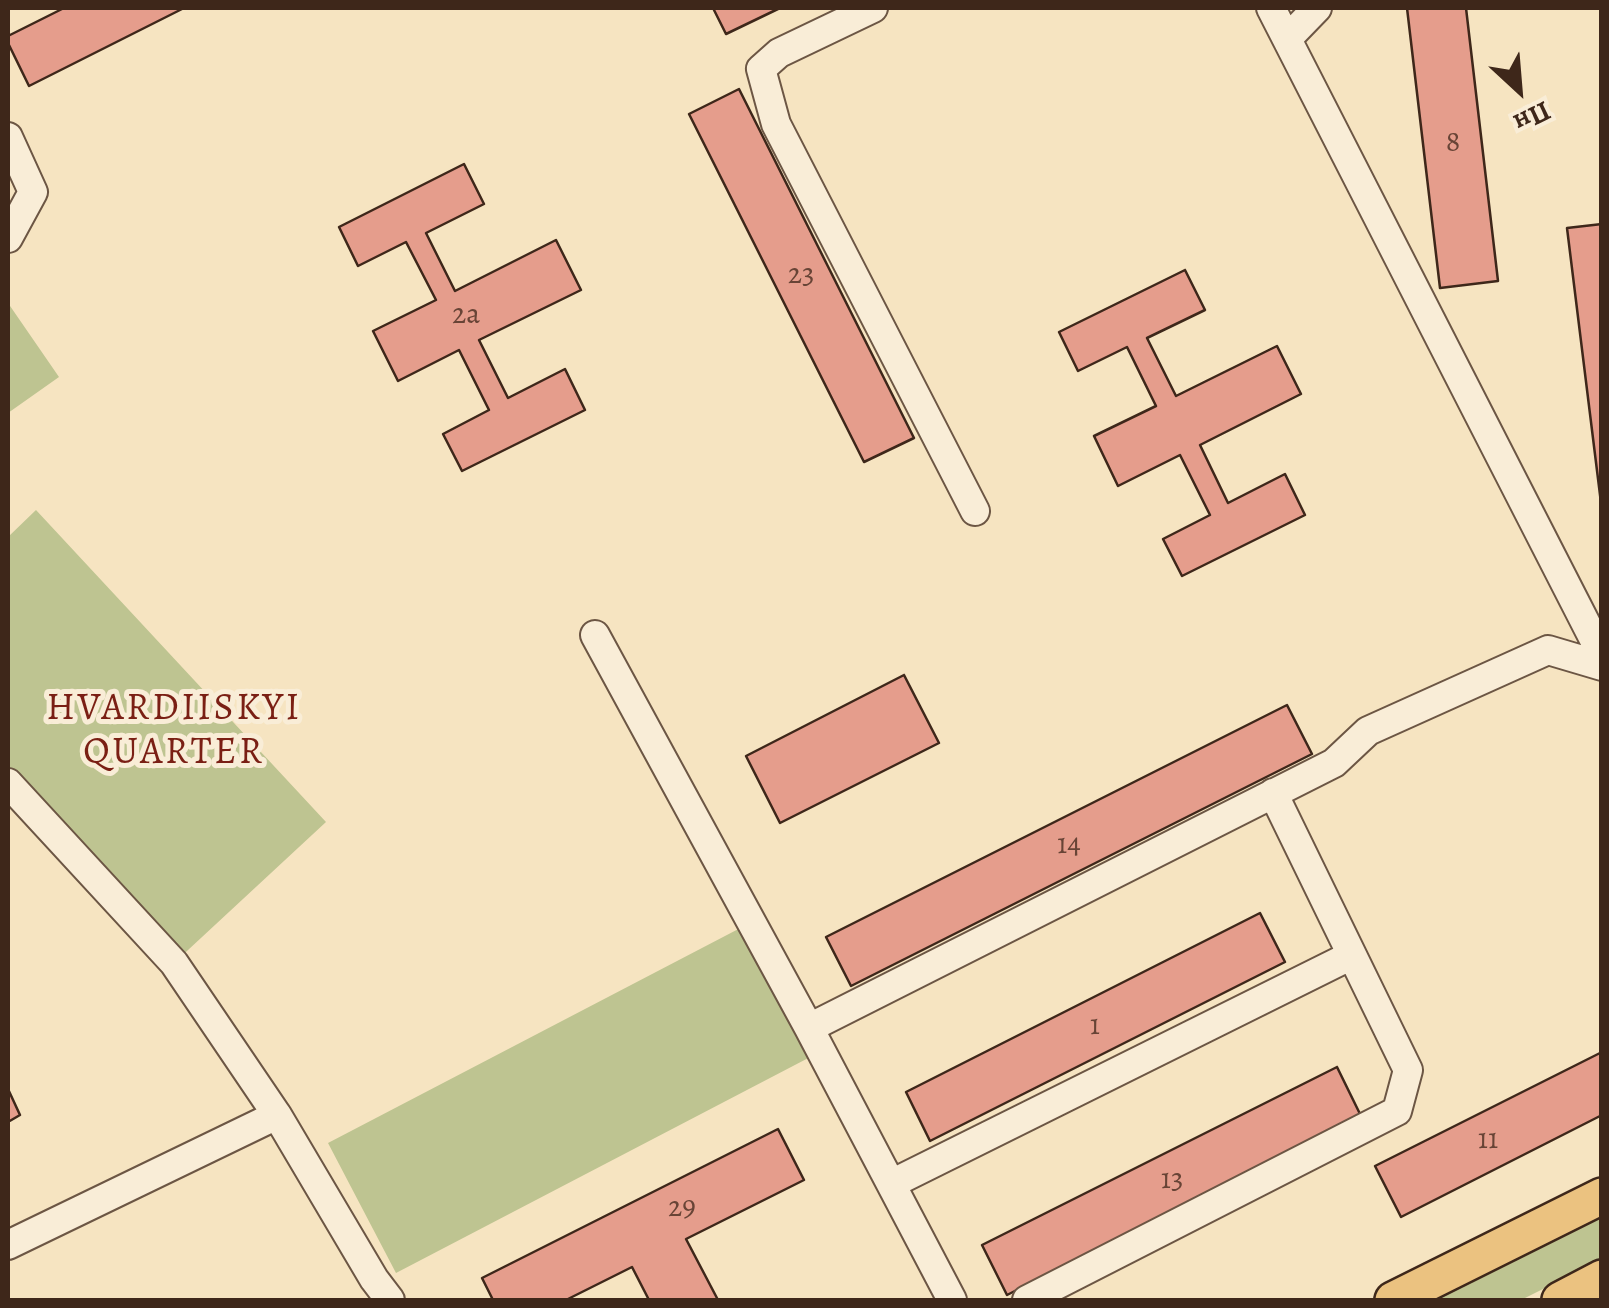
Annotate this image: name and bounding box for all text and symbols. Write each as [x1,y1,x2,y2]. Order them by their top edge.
north arrow [1469,40,1569,140]
text: Пн [1507,92,1557,142]
house number: 8 [1446,126,1460,162]
house number: 23 [788,258,814,294]
house number: 2а [452,298,480,334]
district label: HVARDIISKYI QUARTER [46,687,302,776]
house number: 14 [1057,828,1081,864]
house number: 1 [1090,1009,1100,1045]
house number: 11 [1478,1123,1498,1159]
house number: 13 [1161,1163,1183,1199]
house number: 29 [668,1191,696,1227]

